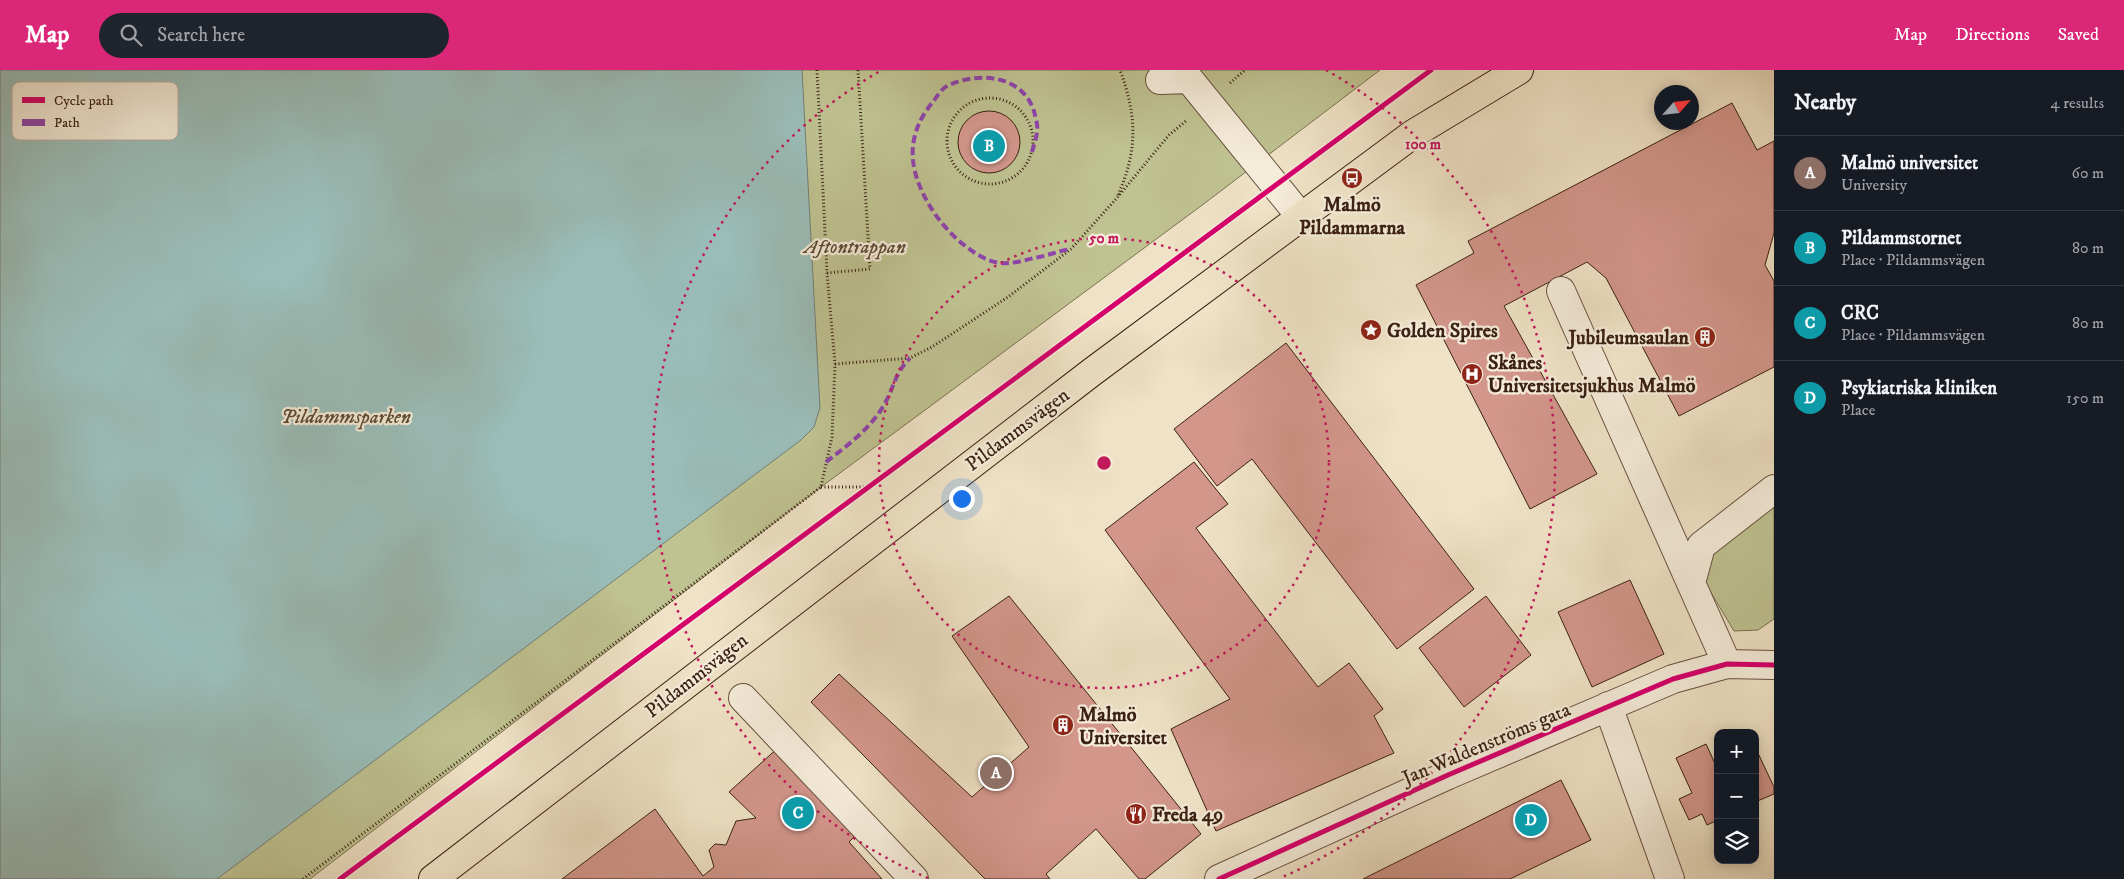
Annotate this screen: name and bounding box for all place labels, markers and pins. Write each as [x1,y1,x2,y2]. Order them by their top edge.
pin: B [973,127,1005,165]
bus stop icon: Malmö Pildammarna [1340,166,1364,190]
place label: Malmö Pildammarna [1299,193,1406,241]
place icon: Golden Spires [1359,318,1383,342]
place label: Golden Spires [1387,319,1498,344]
building icon: Jubileumsaulan [1693,325,1717,349]
place label: Jubileumsaulan [1567,326,1690,351]
place label: Skånes Universitetsjukhus Malmö [1488,351,1696,399]
hospital icon: Skånes Universitetsjukhus Malmö [1460,362,1484,386]
centre of rings [1095,454,1113,472]
place label: Malmö Universitet [1079,703,1168,751]
building icon: Malmö Universitet [1051,713,1075,737]
pin: A [980,754,1012,792]
pin: C [782,794,814,832]
pin: D [1515,801,1547,839]
restaurant icon: Freda 49 [1124,802,1148,826]
place label: Freda 49 [1152,803,1223,828]

